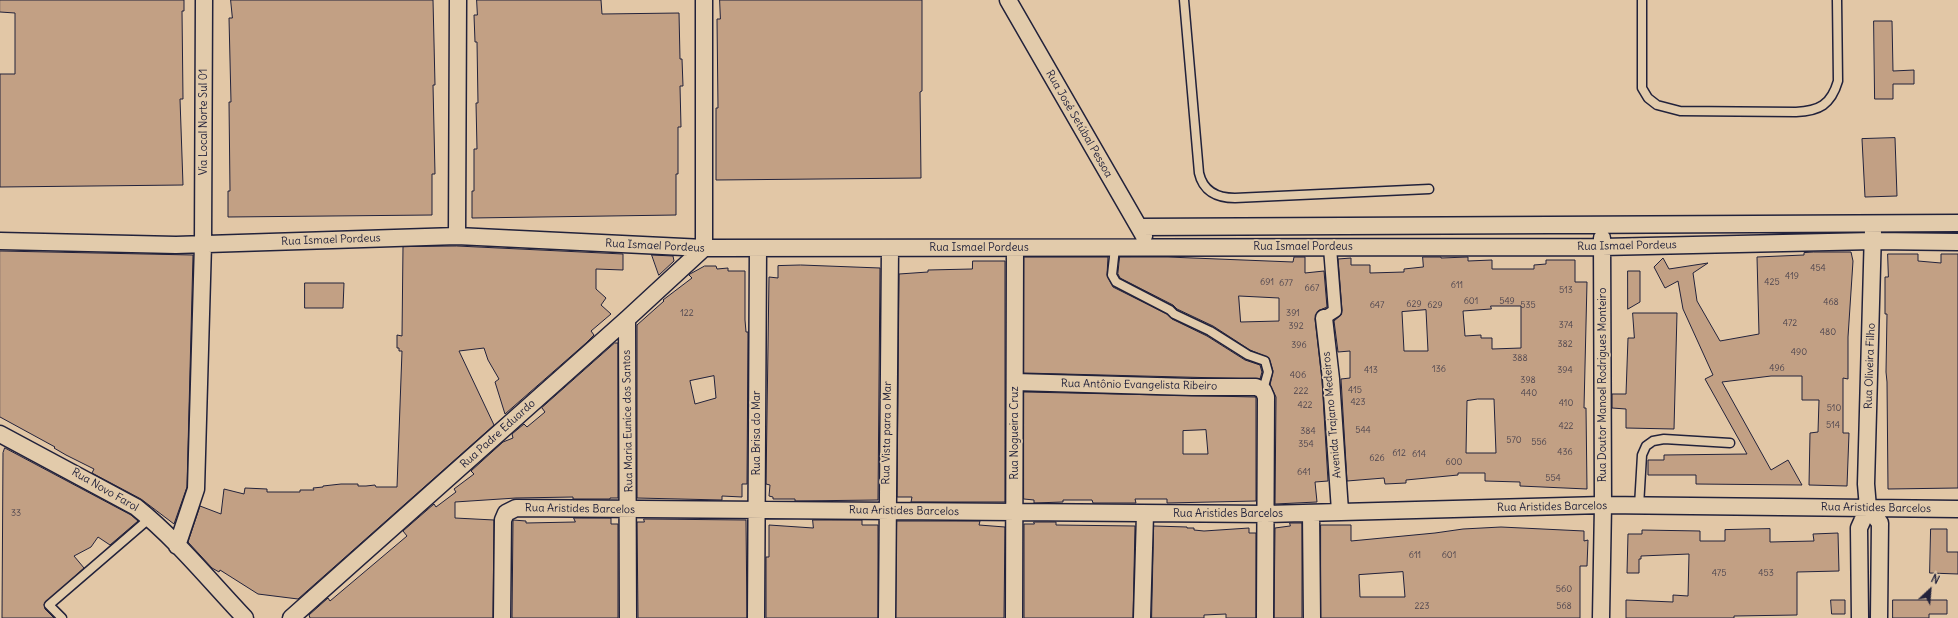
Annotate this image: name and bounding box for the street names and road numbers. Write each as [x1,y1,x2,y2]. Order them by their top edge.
street label: Rua José Setúbal Pessoa [1043,68,1115,180]
street label: Via Local Norte Sul 01 [197,69,211,175]
street label: Rua Ismael Pordeus [281,232,381,248]
street label: Rua Ismael Pordeus [605,237,705,255]
street label: Rua Ismael Pordeus [1577,239,1677,253]
street label: Rua Ismael Pordeus [1253,240,1353,254]
street label: Rua Ismael Pordeus [929,241,1029,255]
street label: Rua Doutor Manoel Rodrigues Monteiro [1596,288,1610,482]
street label: Rua Oliveira Filho [1862,323,1878,409]
street label: Rua Maria Euníce dos Santos [620,350,636,492]
street label: Avenida Trajano Medeiros [1320,351,1344,479]
street label: Rua Antônio Evangelista Ribeiro [1061,377,1217,393]
street label: Rua Vista para o Mar [879,381,895,485]
street label: Rua Nogueira Cruz [1008,386,1022,480]
street label: Rua Brisa do Mar [750,390,764,476]
street label: Rua Padre Eduardo [458,397,538,471]
street label: Rua Novo Farol [69,466,141,514]
street label: Rua Aristides Barcelos [1497,499,1607,515]
street label: Rua Aristides Barcelos [1821,500,1931,516]
street label: Rua Aristides Barcelos [525,501,635,517]
street label: Rua Aristides Barcelos [849,503,959,519]
street label: Rua Aristides Barcelos [1173,507,1283,521]

